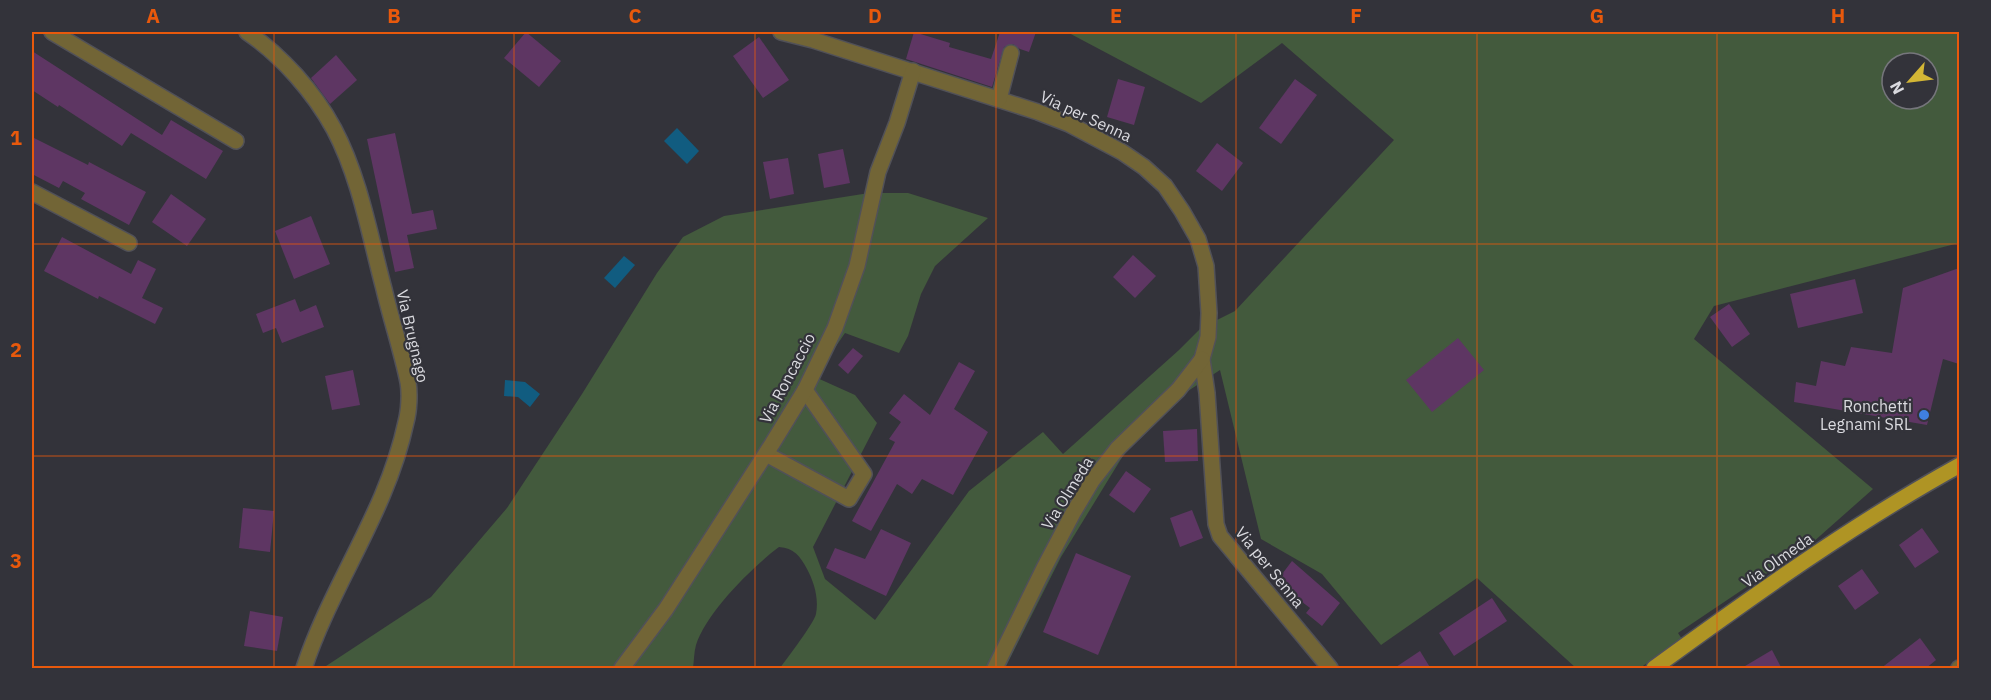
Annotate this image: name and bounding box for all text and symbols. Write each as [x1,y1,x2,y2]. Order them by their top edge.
text: A [146,2,160,29]
text: B [387,2,401,29]
text: C [628,2,642,29]
text: D [868,2,882,29]
text: E [1110,2,1122,29]
text: F [1350,2,1362,29]
text: G [1590,2,1604,29]
text: H [1831,2,1845,29]
north arrow [1880,51,1940,111]
text: N [1885,78,1908,98]
street label: Via per Senna [1037,86,1135,146]
text: 1 [10,124,22,151]
street label: Via Brugnago [393,288,433,384]
street label: Via Roncaccio [755,329,819,427]
text: 2 [10,336,22,363]
place label: Ronchetti Legnami SRL [1820,396,1912,434]
marker: Ronchetti Legnami SRL [1917,408,1931,422]
street label: Via Olmeda [1037,452,1098,533]
street label: Via per Senna [1231,522,1309,612]
street label: Via Olmeda [1738,528,1817,592]
text: 3 [10,547,22,574]

